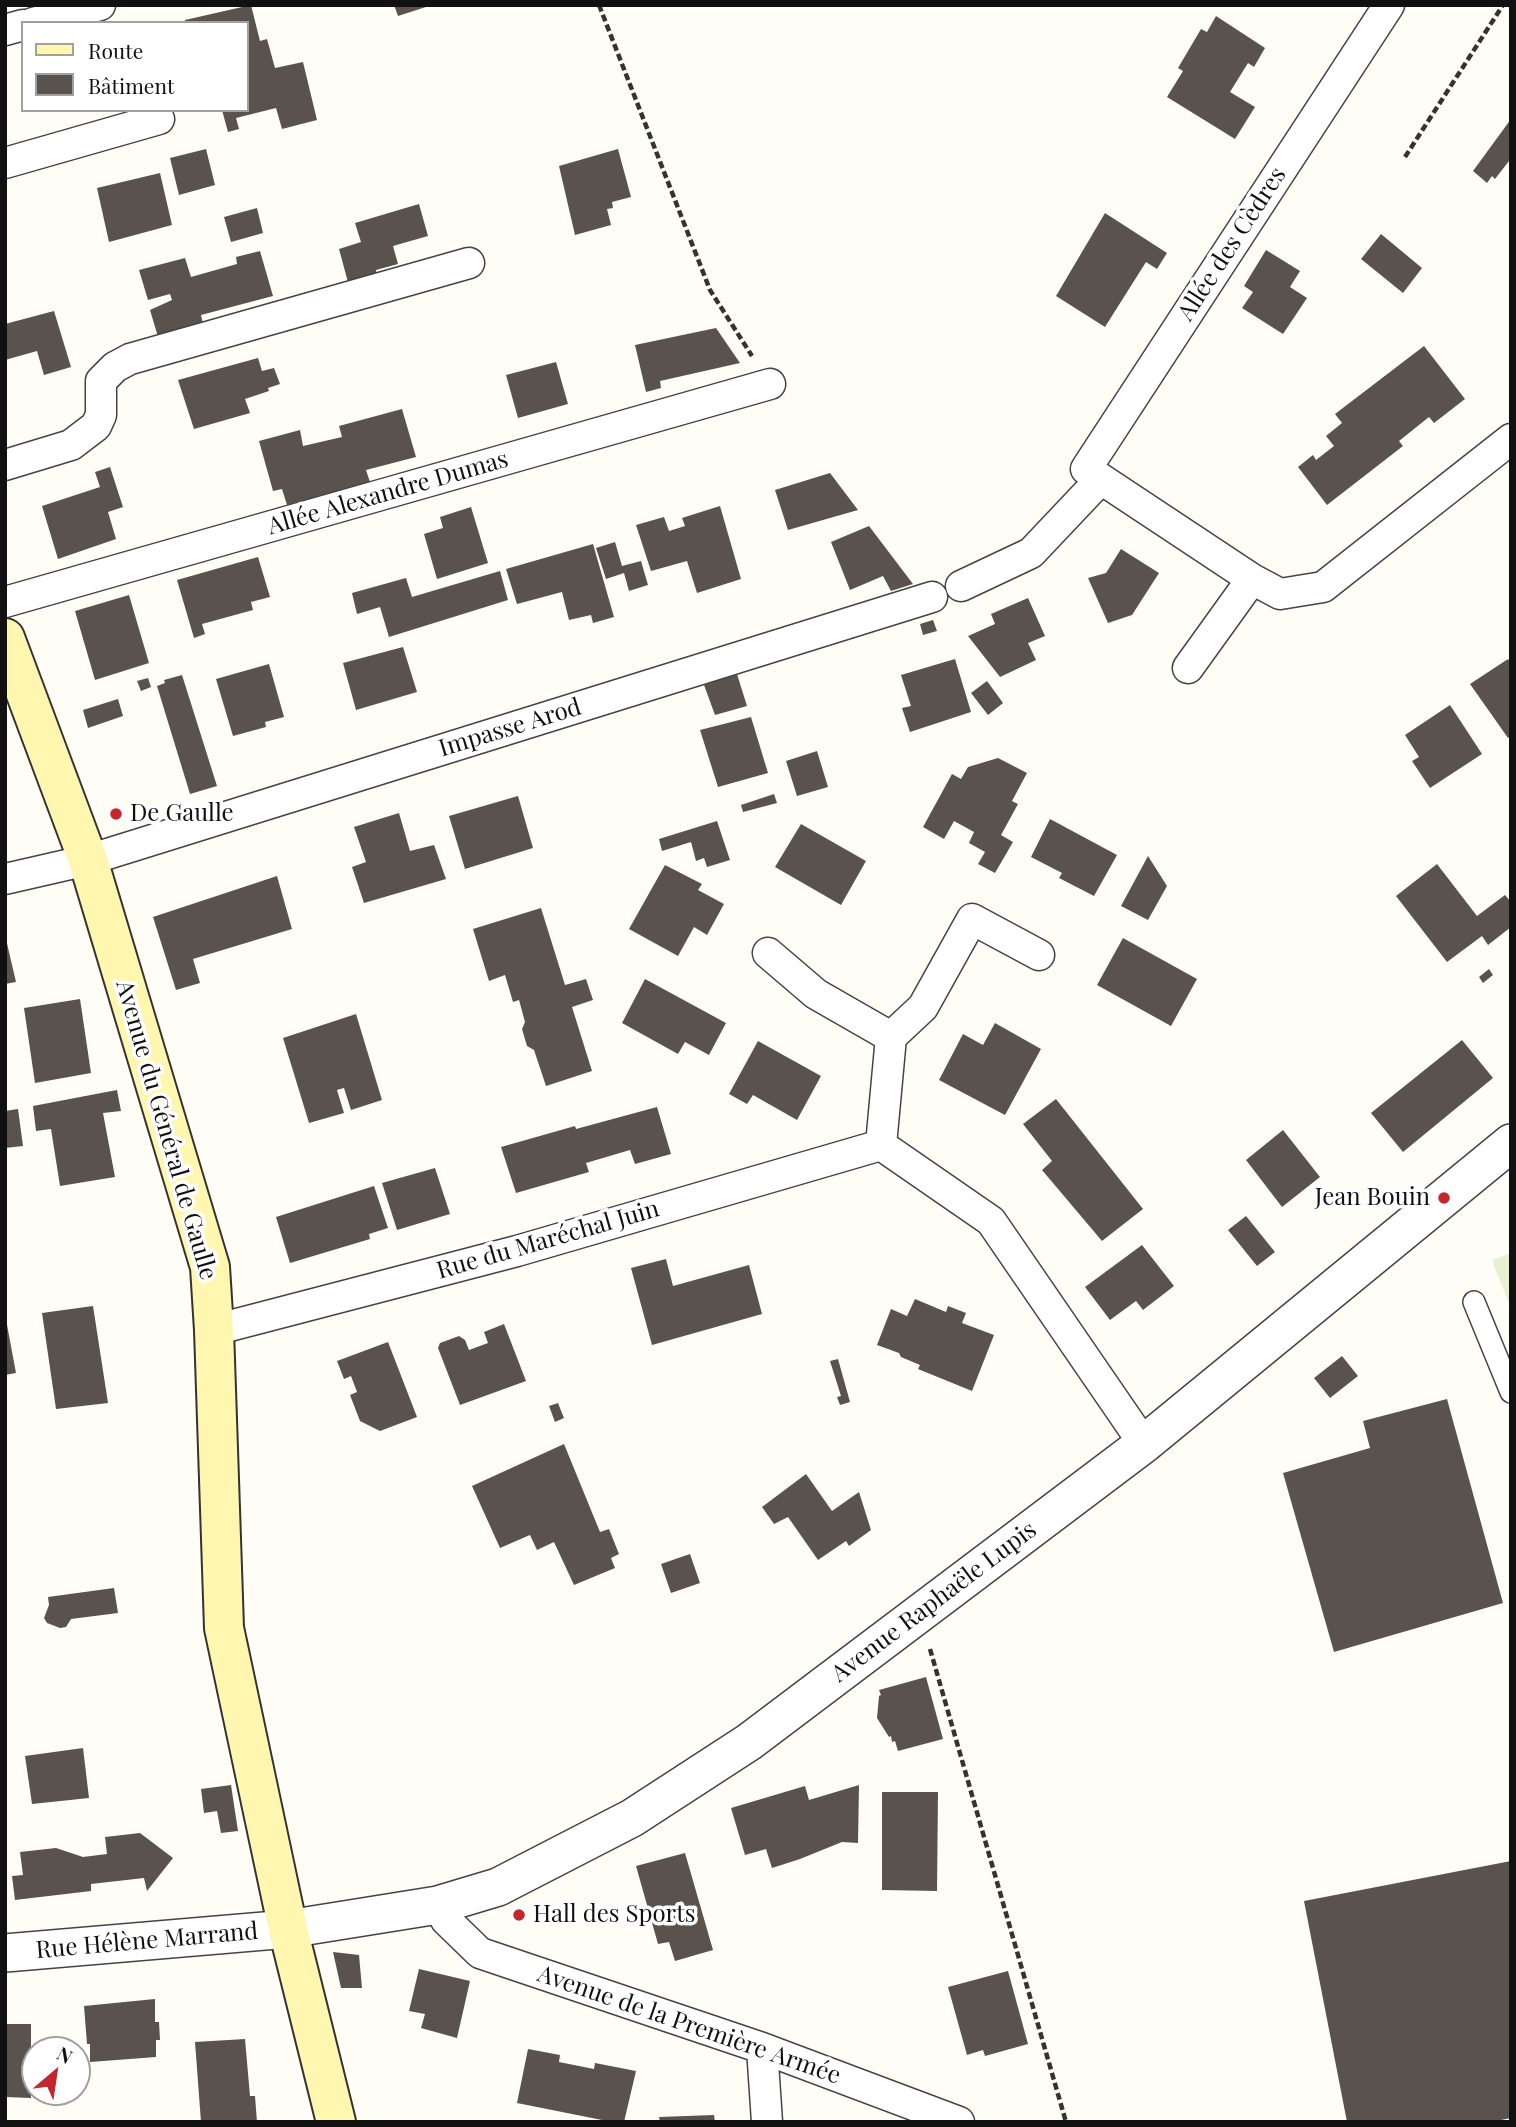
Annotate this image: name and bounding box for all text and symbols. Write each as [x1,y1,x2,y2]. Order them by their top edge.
legend [21,21,248,112]
text: Route [88,36,143,64]
text: Bâtiment [88,71,174,99]
street label: Allée des Cèdres [1172,162,1292,326]
street label: Allée Alexandre Dumas [264,445,512,541]
street label: Impasse Arod [435,693,585,763]
place label: De Gaulle [130,800,234,828]
marker: De Gaulle [108,806,124,822]
street label: Avenue du Général de Gaulle [109,977,223,1283]
place label: Jean Bouin [1315,1184,1430,1212]
marker: Jean Bouin [1436,1190,1452,1206]
street label: Rue du Maréchal Juin [434,1194,662,1286]
street label: Avenue Raphaële Lupis [826,1515,1042,1689]
place label: Hall des Sports [533,1901,695,1929]
marker: Hall des Sports [511,1907,527,1923]
street label: Rue Hélène Marrand [35,1917,259,1965]
street label: Avenue de la Première Armée [534,1960,844,2090]
north arrow [21,2036,91,2106]
text: N [53,2040,78,2069]

